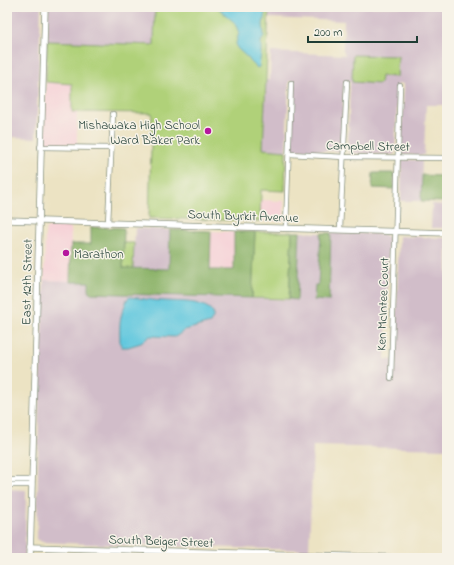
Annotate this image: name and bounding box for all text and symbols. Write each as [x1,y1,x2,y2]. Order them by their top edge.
scale bar [308,18,417,44]
text: 200 m [314,24,343,42]
place label: Mishawaka High School Ward Baker Park [78,116,200,150]
marker: Mishawaka High School Ward Baker Park [203,126,213,136]
street label: Campbell Street [326,136,411,157]
street label: South Byrkit Avenue [187,205,299,229]
street label: East 12th Street [17,238,38,325]
place label: Marathon [74,245,124,264]
marker: Marathon [61,248,71,258]
street label: Ken McIntee Court [372,256,395,351]
street label: South Beiger Street [108,530,214,554]

